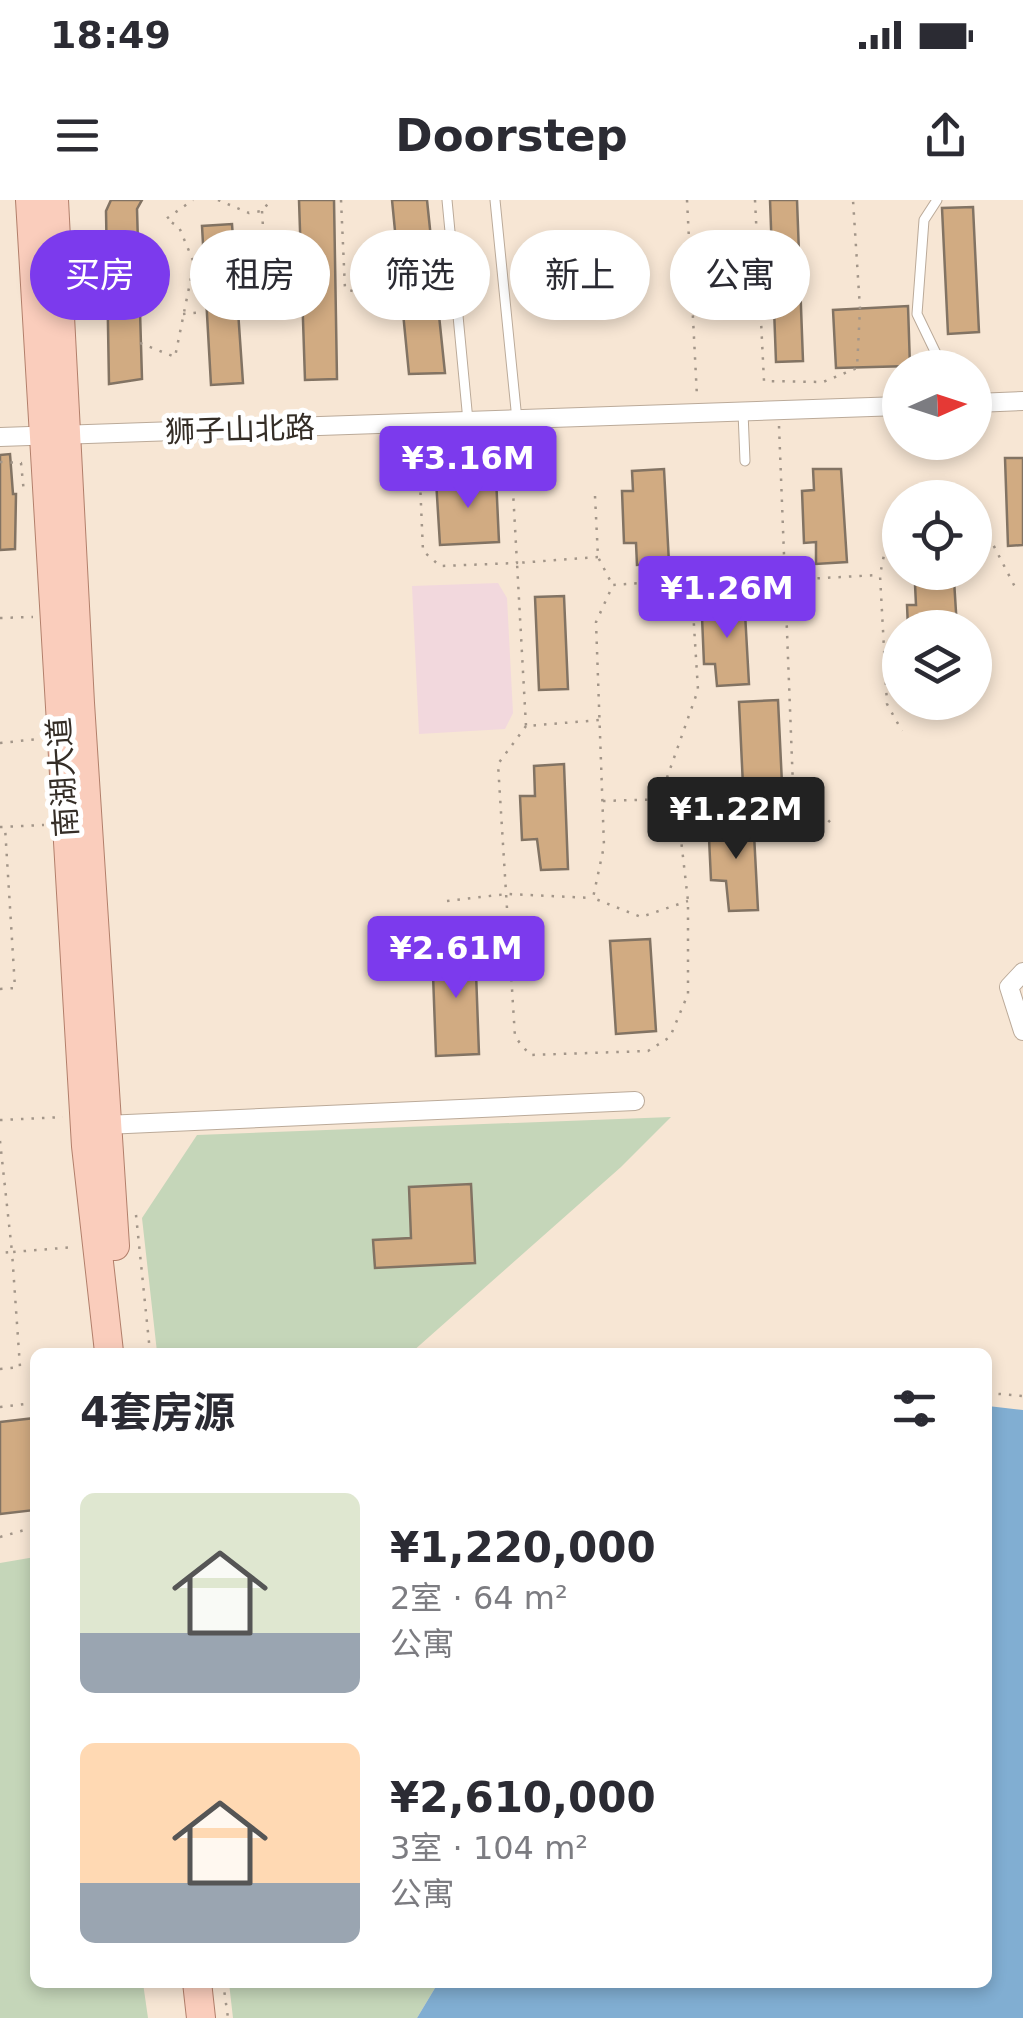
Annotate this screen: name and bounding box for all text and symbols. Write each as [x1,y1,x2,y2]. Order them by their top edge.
text: 18:49 [50,13,171,57]
icon: menu [50,108,105,163]
icon: share [918,108,973,163]
text: Doorstep [395,109,628,162]
chip: 买房 [30,230,170,320]
chip: 租房 [190,230,330,320]
chip: 筛选 [350,230,490,320]
chip: 新上 [510,230,650,320]
chip: 公寓 [670,230,810,320]
north arrow [882,350,992,460]
map controls [882,350,992,720]
street label: 狮子山北路 [164,409,316,450]
pin: ¥3.16M [387,426,549,511]
text: ¥3.16M [401,439,535,477]
button: locate [882,480,992,590]
pin: ¥1.26M [646,556,808,641]
text: ¥1.26M [660,569,794,607]
button: layers [882,610,992,720]
street label: 南湖大道 [41,716,84,838]
pin: ¥1.22M [655,777,817,862]
text: ¥1.22M [669,790,803,828]
pin: ¥2.61M [375,916,537,1001]
text: ¥2.61M [389,929,523,967]
icon: filters [887,1381,942,1436]
text: 4套房源 [80,1388,235,1437]
text: ¥1,220,000 [390,1523,656,1572]
icon: home [160,1533,280,1653]
text: 2室 · 64 m² [390,1579,568,1617]
text: 公寓 [390,1625,454,1663]
text: ¥2,610,000 [390,1773,656,1822]
icon: home [160,1783,280,1903]
text: 3室 · 104 m² [390,1829,588,1867]
text: 公寓 [390,1875,454,1913]

